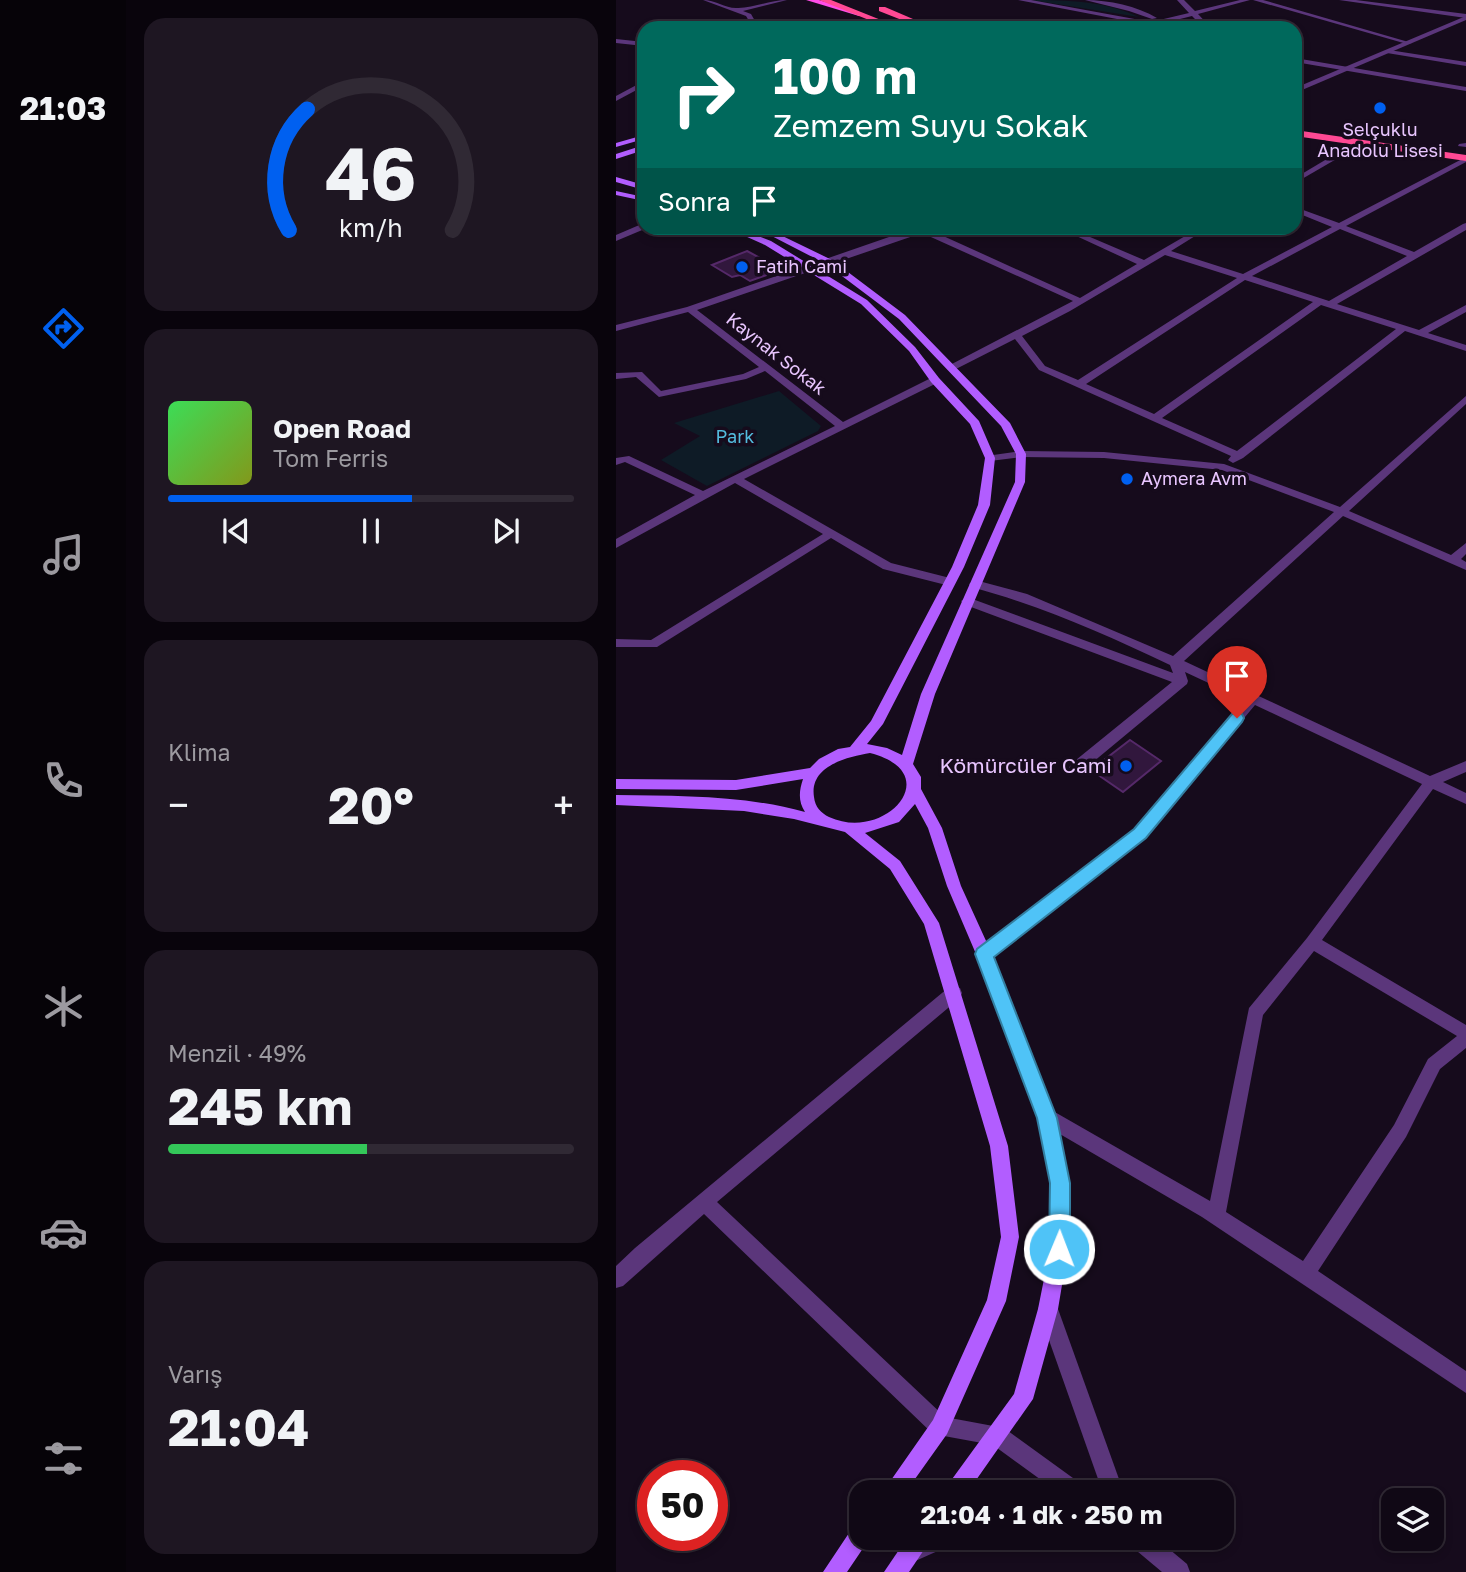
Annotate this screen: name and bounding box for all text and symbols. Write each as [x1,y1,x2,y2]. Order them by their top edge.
text: 100 m [773,46,917,105]
icon: right [658,49,749,140]
text: 21:03 [20,89,106,127]
marker: Selçuklu Anadolu Lisesi [1372,100,1388,116]
text: Zemzem Suyu Sokak [773,106,1088,144]
place label: Selçuklu Anadolu Lisesi [1317,118,1443,161]
text: 46 [325,130,417,217]
icon: arrive [745,182,783,220]
text: Sonra [658,186,731,217]
text: km/h [339,212,403,243]
place label: Fatih Cami [756,255,847,277]
marker: Fatih Cami [734,259,750,275]
icon: directions [39,304,88,353]
street label: Kaynak Sokak [722,307,831,399]
text: Open Road [273,413,411,444]
park label: Park [716,425,754,447]
text: Tom Ferris [273,444,388,472]
place label: Aymera Avm [1141,467,1247,489]
marker: Aymera Avm [1119,471,1135,487]
icon: previous [217,512,255,550]
icon: pause [352,512,390,550]
icon: next [487,512,525,550]
icon: music [39,530,88,579]
pin [1207,646,1267,718]
icon: arrive [1218,657,1256,695]
text: Klima [168,738,231,766]
place label: Kömürcüler Cami [939,752,1112,778]
icon: phone [39,756,88,805]
marker: Kömürcüler Cami [1118,758,1134,774]
text: 20° [328,773,414,835]
text: − [168,782,189,827]
text: + [553,782,574,827]
icon: climate [39,982,88,1031]
text: Menzil · 49% [168,1039,306,1067]
text: 245 km [168,1074,353,1136]
icon: car [39,1208,88,1257]
position arrow [1022,1212,1096,1286]
text: Varış [168,1360,222,1388]
text: 21:04 [168,1395,309,1457]
icon: filters [39,1434,88,1483]
speed limit sign: 50 [637,1460,728,1551]
map controls [1381,1488,1444,1551]
button: layers [1381,1488,1444,1551]
text: 21:04 · 1 dk · 250 m [920,1499,1163,1530]

